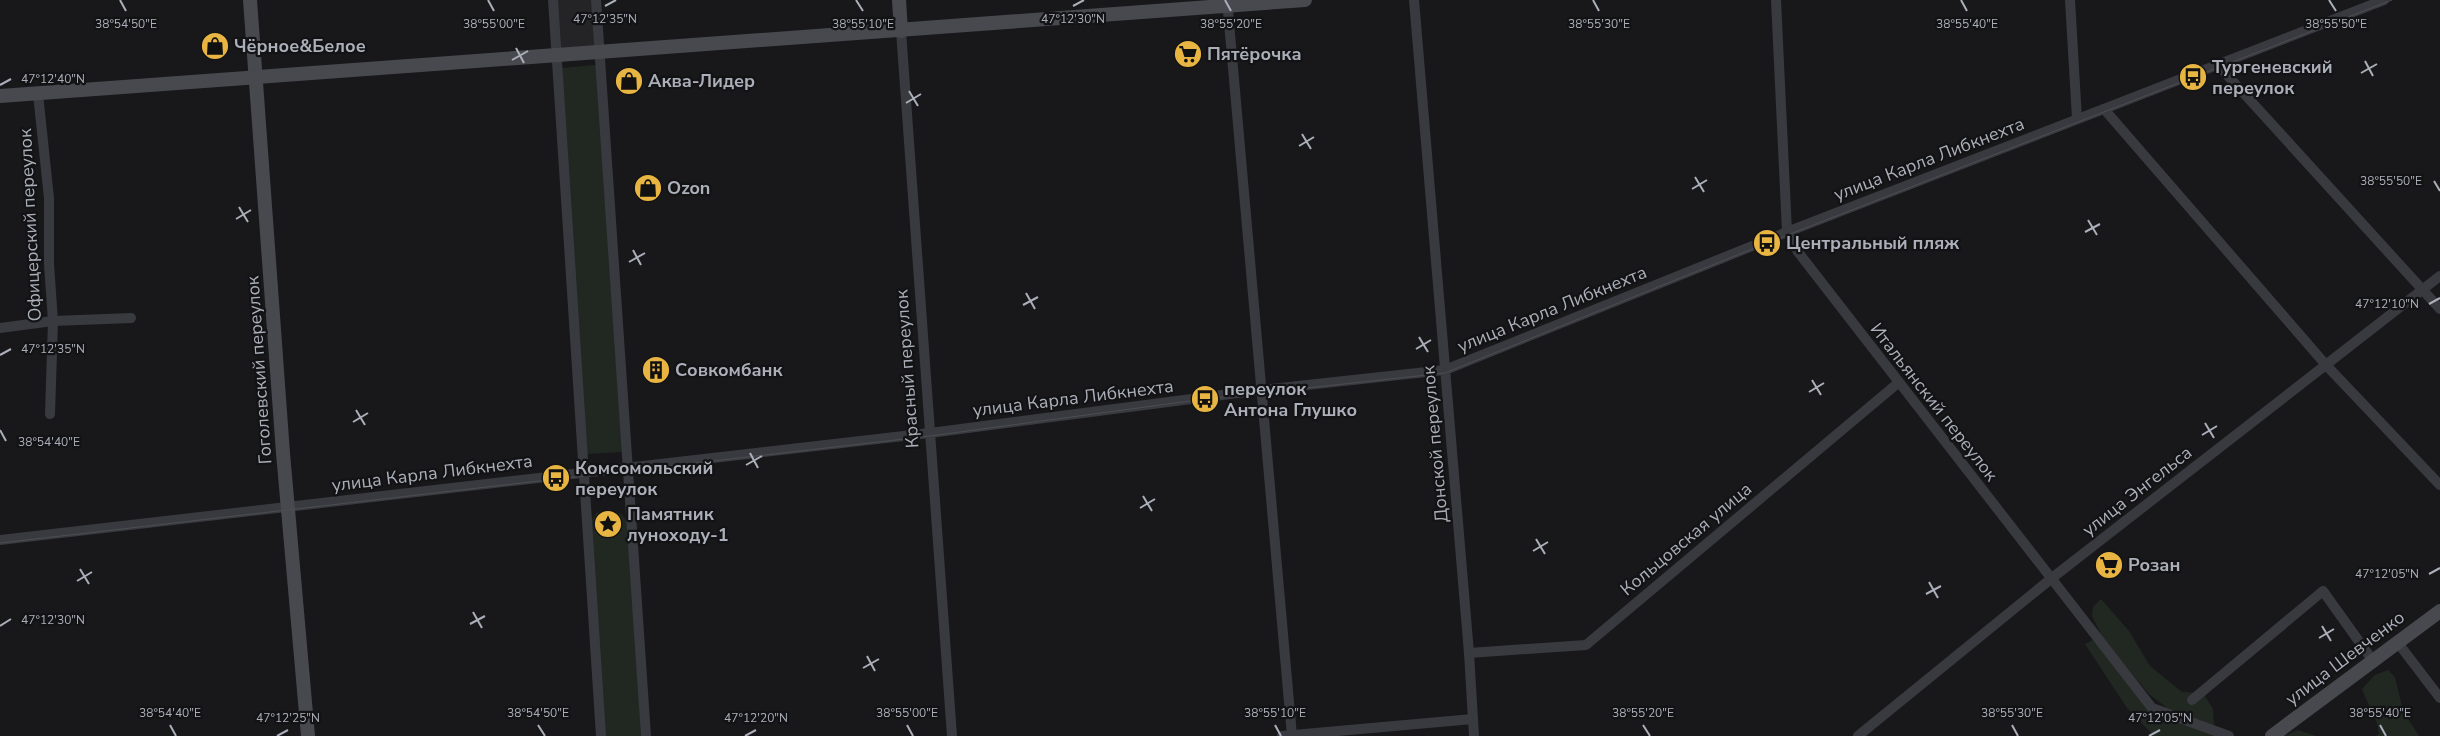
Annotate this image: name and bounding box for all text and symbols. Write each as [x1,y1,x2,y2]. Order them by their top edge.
text: 47°12'35"N [573,11,637,27]
text: 47°12'30"N [1041,11,1105,27]
text: 38°54'50"E [95,16,157,32]
text: 38°55'00"E [463,16,525,32]
text: 38°55'10"E [832,16,894,32]
text: 38°55'20"E [1200,16,1262,32]
text: 38°55'30"E [1568,16,1630,32]
text: 38°55'40"E [1936,16,1998,32]
text: 38°55'50"E [2305,16,2367,32]
shop icon: Чёрное&Белое [200,31,230,61]
place label: Чёрное&Белое [234,34,366,58]
supermarket icon: Пятёрочка [1173,39,1203,69]
place label: Пятёрочка [1207,42,1302,66]
place label: Тургеневский переулок [2212,55,2333,100]
bus stop icon: Тургеневский переулок [2178,62,2208,92]
shop icon: Аква-Лидер [614,66,644,96]
place label: Аква-Лидер [648,69,755,93]
text: 47°12'40"N [21,71,85,87]
street label: улица Карла Либкнехта [1830,112,2028,206]
street label: Офицерский переулок [13,128,47,322]
shop icon: Ozon [633,173,663,203]
text: 38°55'50"E [2360,173,2422,189]
place label: Ozon [667,176,710,200]
bus stop icon: Центральный пляж [1752,228,1782,258]
place label: Центральный пляж [1786,231,1959,255]
street label: улица Карла Либкнехта [1454,260,1650,358]
street label: Гоголевский переулок [240,275,278,465]
street label: Красный переулок [889,288,925,449]
text: 47°12'10"N [2355,296,2419,312]
street label: Итальянский переулок [1865,318,2004,486]
text: 47°12'35"N [21,341,85,357]
building icon: Совкомбанк [641,355,671,385]
place label: Совкомбанк [675,358,784,382]
street label: Донской переулок [1416,364,1454,524]
street label: улица Карла Либкнехта [971,374,1175,422]
place label: переулок Антона Глушко [1224,377,1357,422]
bus stop icon: переулок Антона Глушко [1190,384,1220,414]
text: 38°54'40"E [18,434,80,450]
street label: улица Энгельса [2077,441,2197,541]
street label: улица Карла Либкнехта [330,449,534,497]
place label: Комсомольский переулок [575,456,713,501]
bus stop icon: Комсомольский переулок [541,463,571,493]
street label: Кольцовская улица [1615,477,1757,601]
place label: Памятник луноходу-1 [627,502,729,547]
place icon: Памятник луноходу-1 [593,509,623,539]
supermarket icon: Розан [2094,550,2124,580]
place label: Розан [2128,553,2180,577]
text: 47°12'05"N [2355,566,2419,582]
street label: улица Шевченко [2281,605,2409,711]
text: 47°12'30"N [21,612,85,628]
text: 38°54'40"E [139,705,201,721]
text: 38°54'50"E [507,705,569,721]
text: 38°55'00"E [876,705,938,721]
text: 38°55'10"E [1244,705,1306,721]
text: 38°55'20"E [1612,705,1674,721]
text: 38°55'30"E [1981,705,2043,721]
text: 38°55'40"E [2349,705,2411,721]
text: 47°12'25"N [256,710,320,726]
text: 47°12'20"N [724,710,788,726]
text: 47°12'05"N [2128,710,2192,726]

